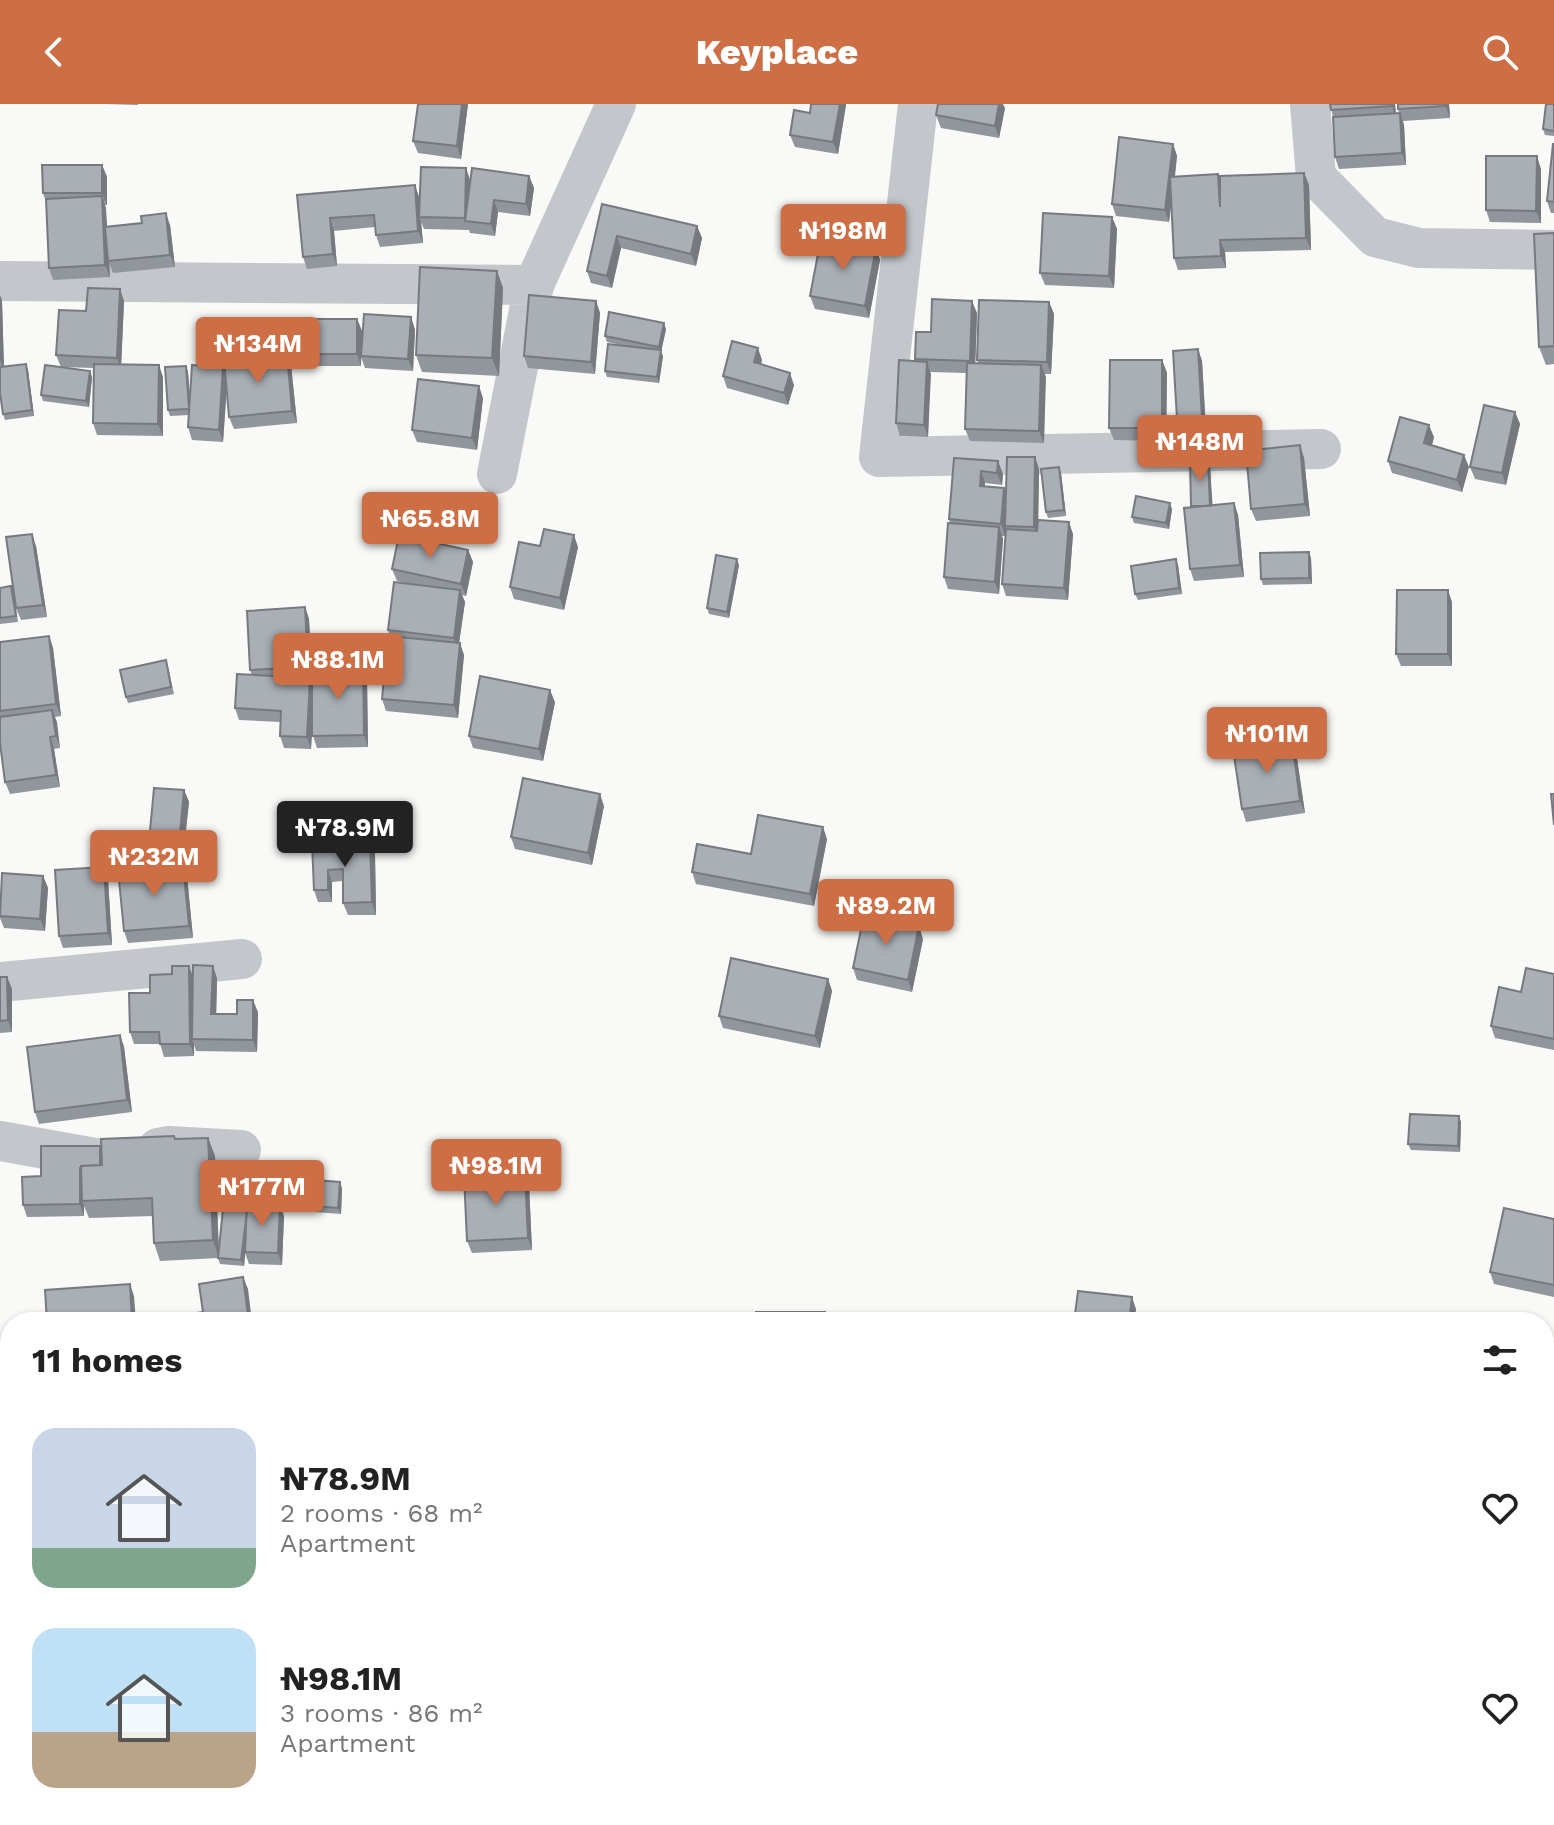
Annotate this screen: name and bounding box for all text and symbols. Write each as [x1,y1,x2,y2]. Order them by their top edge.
icon: back [32,30,76,74]
icon: search [1478,30,1522,74]
text: Keyplace [696,31,858,73]
pin: ₦198M [787,204,899,272]
text: ₦198M [799,215,887,245]
pin: ₦134M [202,317,314,385]
text: ₦134M [214,328,302,358]
pin: ₦148M [1144,415,1256,483]
text: ₦148M [1155,426,1245,456]
pin: ₦65.8M [365,492,495,560]
text: ₦65.8M [380,503,480,533]
pin: ₦88.1M [273,633,403,701]
text: ₦88.1M [291,644,385,674]
pin: ₦101M [1211,707,1323,775]
text: ₦101M [1225,718,1309,748]
pin: ₦78.9M [280,801,410,869]
text: ₦78.9M [295,812,395,842]
pin: ₦232M [98,830,210,898]
text: ₦232M [108,841,200,871]
pin: ₦89.2M [821,879,951,947]
text: ₦89.2M [836,890,936,920]
pin: ₦98.1M [431,1139,561,1207]
text: ₦98.1M [449,1150,543,1180]
pin: ₦177M [206,1160,318,1228]
text: ₦177M [218,1171,306,1201]
icon: filters [1478,1338,1522,1382]
text: 11 homes [32,1340,182,1380]
text: ₦78.9M [280,1458,411,1498]
icon: home [96,1460,192,1556]
icon: heart [1478,1486,1522,1530]
text: 2 rooms · 68 m² [280,1498,482,1528]
text: Apartment [280,1528,416,1558]
text: ₦98.1M [280,1658,402,1698]
icon: home [96,1660,192,1756]
icon: heart [1478,1686,1522,1730]
text: 3 rooms · 86 m² [280,1698,482,1728]
text: Apartment [280,1728,416,1758]

